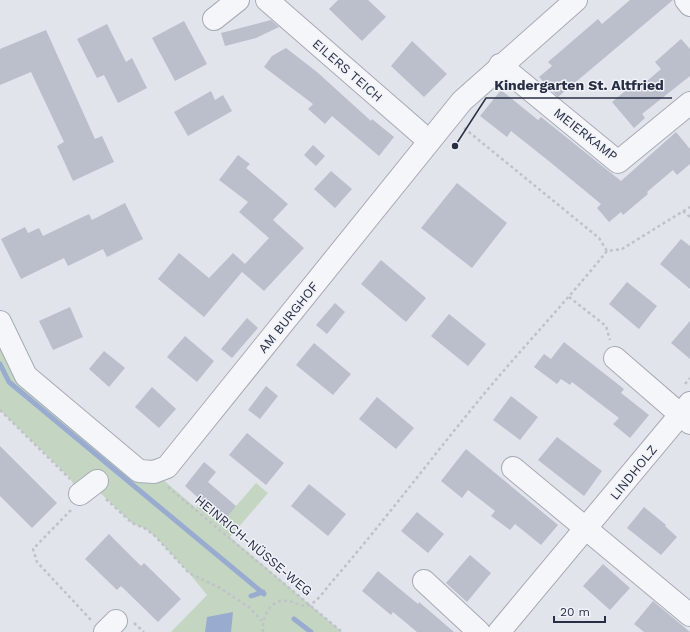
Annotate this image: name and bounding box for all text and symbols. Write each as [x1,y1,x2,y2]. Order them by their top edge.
street label: EILERS TEICH [310,36,386,105]
callout: Kindergarten St. Altfried [486,72,672,98]
text: Kindergarten St. Altfried [494,77,664,93]
street label: MEIERKAMP [551,105,620,164]
street label: AM BURGHOF [255,279,322,356]
street label: LINDHOLZ [607,442,660,503]
street label: HEINRICH-NÜSSE-WEG [192,492,315,599]
scale bar [554,598,605,624]
text: 20 m [560,605,590,619]

